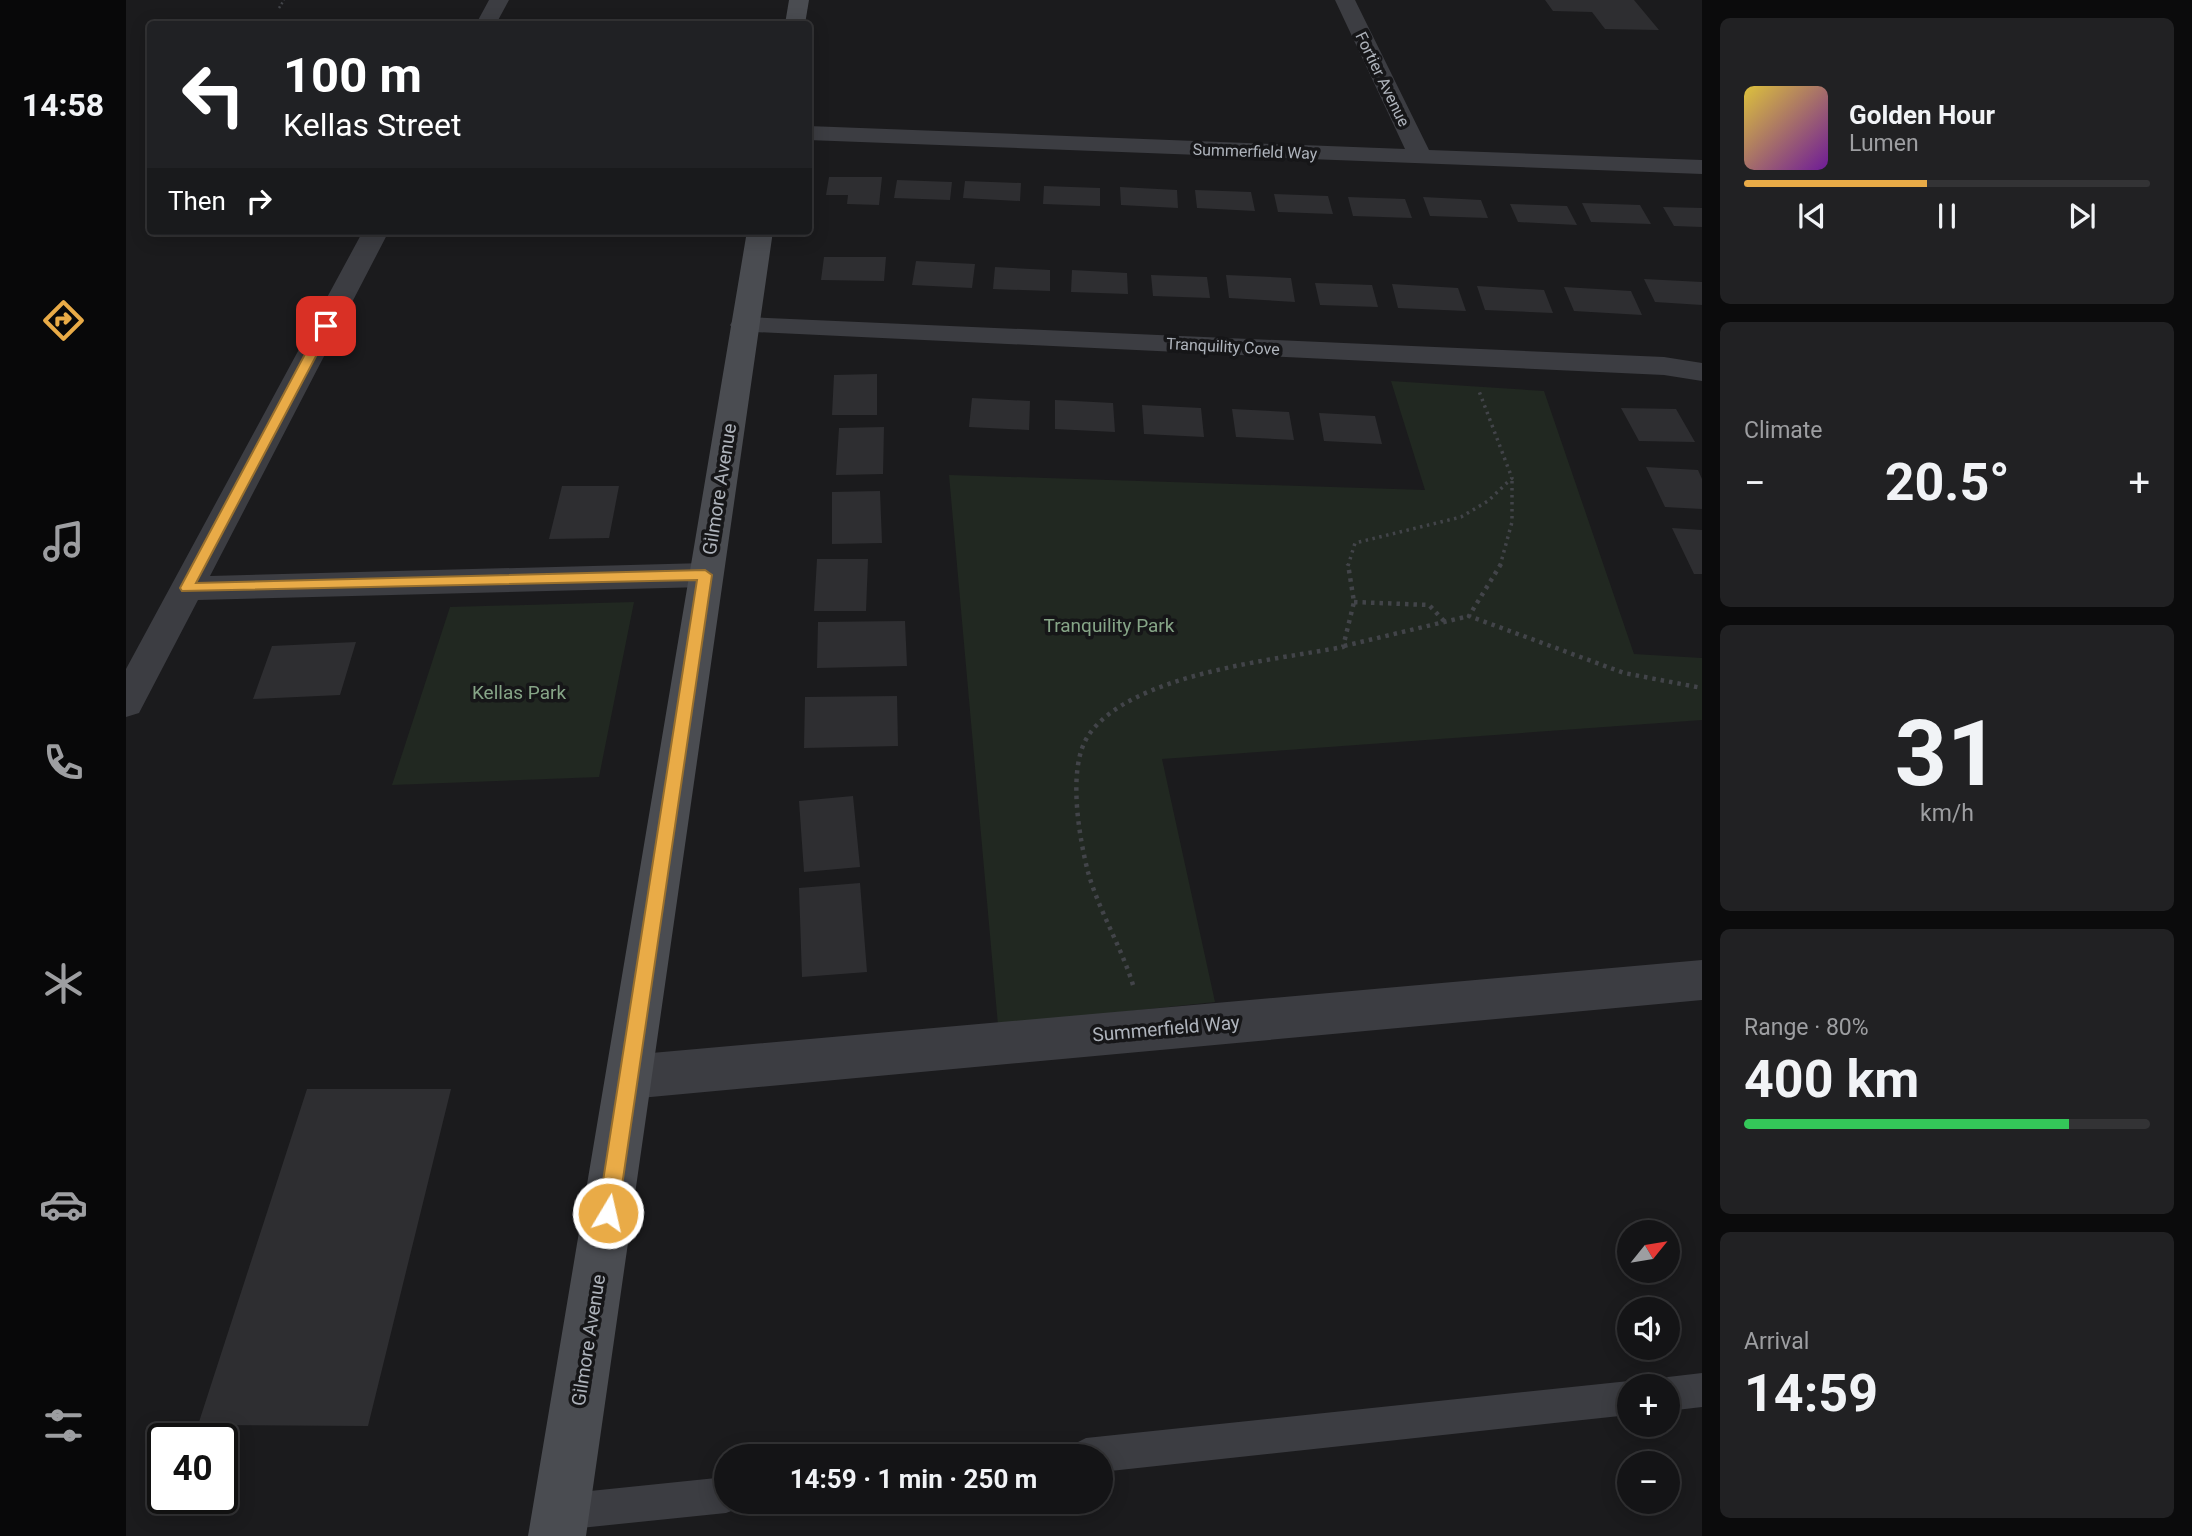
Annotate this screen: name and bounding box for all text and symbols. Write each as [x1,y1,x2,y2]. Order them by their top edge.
street label: Fortier Avenue [1351,29,1414,130]
text: 100 m [283,47,422,104]
icon: left [168,49,259,140]
text: 14:58 [22,86,104,124]
text: Golden Hour [1849,100,1995,130]
text: Kellas Street [283,106,461,144]
text: Lumen [1849,130,1919,157]
street label: Summerfield Way [1192,140,1318,163]
icon: right [240,182,278,220]
text: Then [168,186,226,216]
icon: previous [1793,197,1831,235]
icon: pause [1928,197,1966,235]
icon: next [2063,197,2101,235]
icon: directions [39,296,88,345]
pin [296,296,356,356]
icon: arrive [307,307,345,345]
street label: Tranquility Cove [1166,334,1280,359]
text: Climate [1744,417,1823,444]
street label: Gilmore Avenue [698,422,741,556]
text: 20.5° [1885,452,2010,513]
text: − [1744,461,1766,505]
text: + [2128,461,2150,505]
icon: music [39,517,88,566]
park label: Tranquility Park [1044,614,1175,637]
park label: Kellas Park [472,681,566,704]
text: 31 [1895,701,1999,807]
icon: phone [39,738,88,787]
text: km/h [1920,800,1974,827]
icon: climate [39,959,88,1008]
street label: Summerfield Way [1091,1011,1241,1046]
text: Range · 80% [1744,1014,1869,1041]
text: 400 km [1744,1049,1919,1110]
position arrow [571,1176,645,1250]
icon: car [39,1180,88,1229]
north arrow [1617,1220,1680,1283]
map controls [1617,1220,1680,1514]
street label: Gilmore Avenue [567,1273,610,1407]
button: sound [1617,1297,1680,1360]
text: Arrival [1744,1328,1809,1355]
text: 14:59 [1744,1363,1878,1424]
button: + [1617,1374,1680,1437]
icon: filters [39,1401,88,1450]
speed limit sign: 40 [147,1423,238,1514]
button: − [1617,1451,1680,1514]
text: 14:59 · 1 min · 250 m [790,1464,1037,1494]

